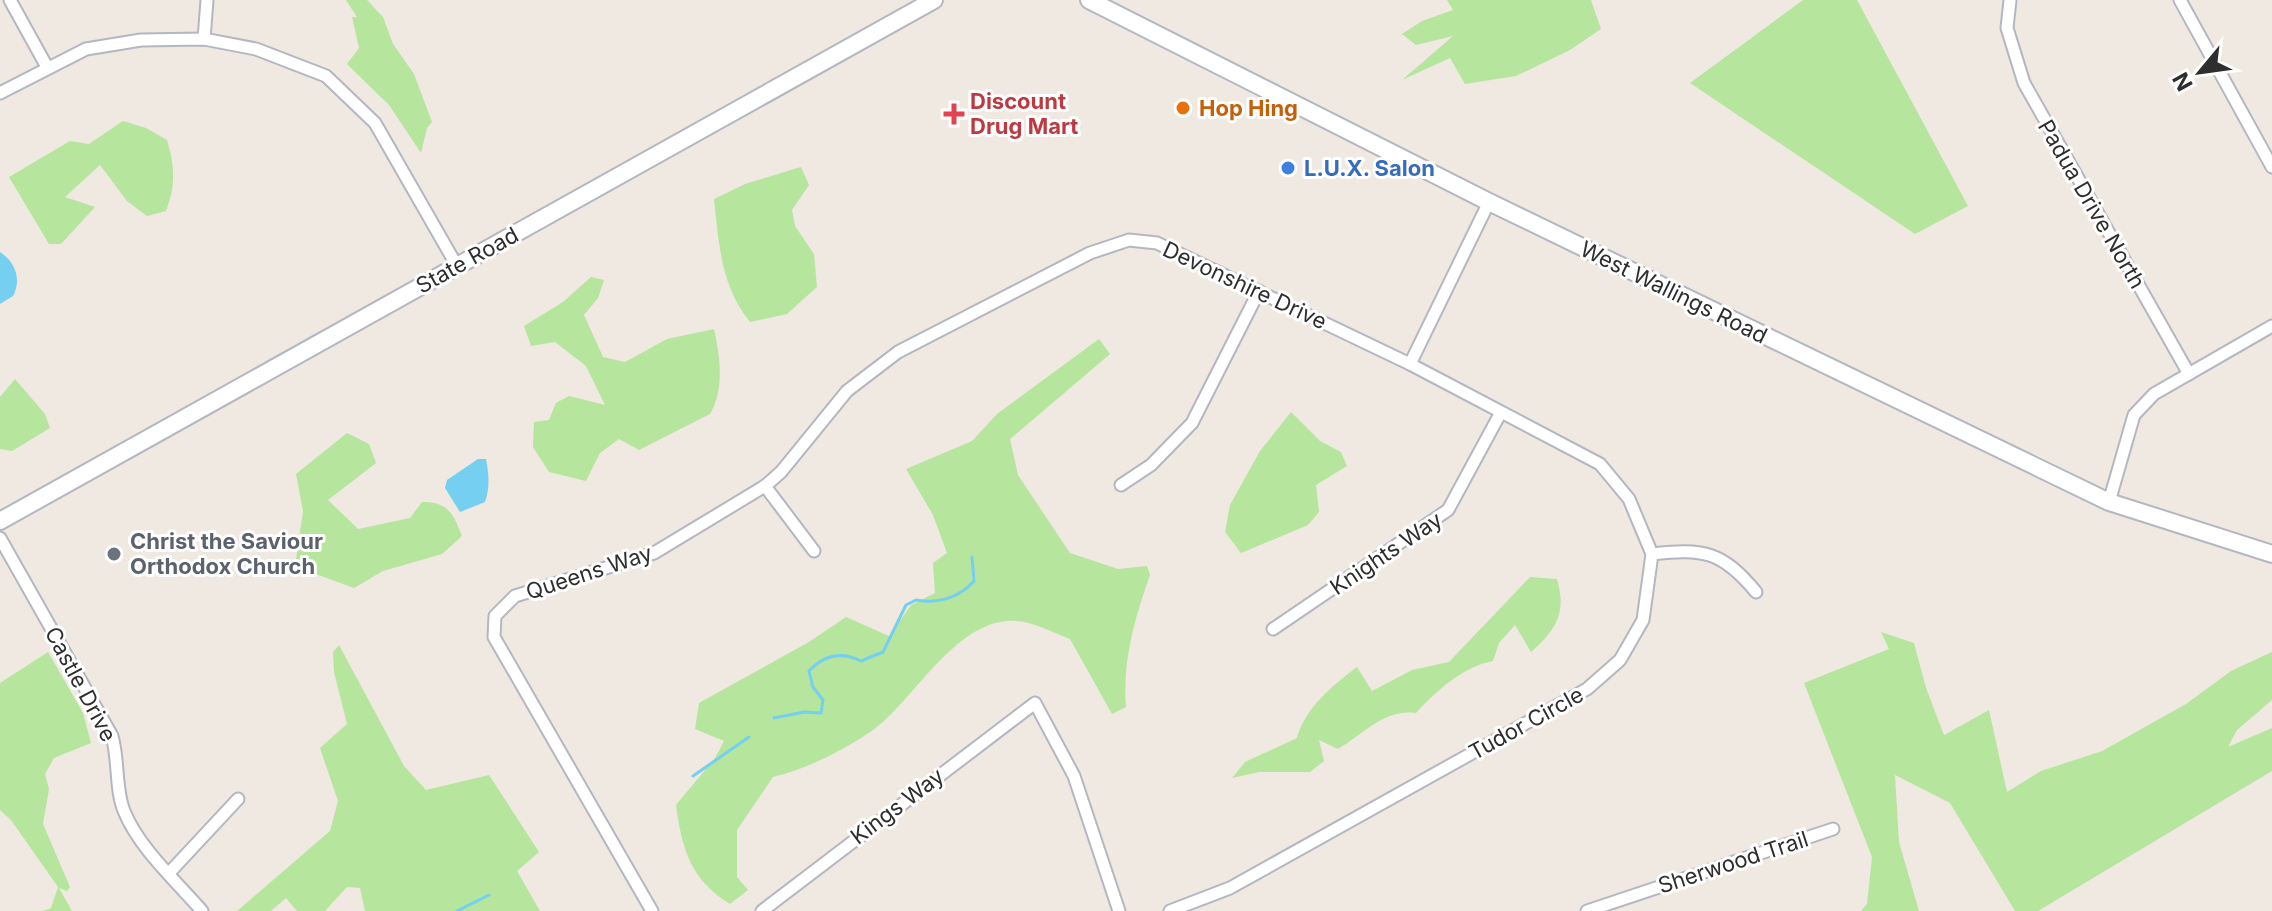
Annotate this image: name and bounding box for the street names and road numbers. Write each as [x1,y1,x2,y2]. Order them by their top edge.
street label: Padua Drive North [2033,115,2151,293]
street label: State Road [411,221,523,299]
street label: West Wallings Road [1576,235,1772,349]
street label: Devonshire Drive [1159,236,1331,334]
street label: Knights Way [1325,506,1447,600]
street label: Queens Way [523,539,655,605]
street label: Castle Drive [40,622,122,746]
street label: Tudor Circle [1464,681,1588,765]
street label: Kings Way [845,763,949,849]
street label: Sherwood Trail [1655,825,1811,899]

